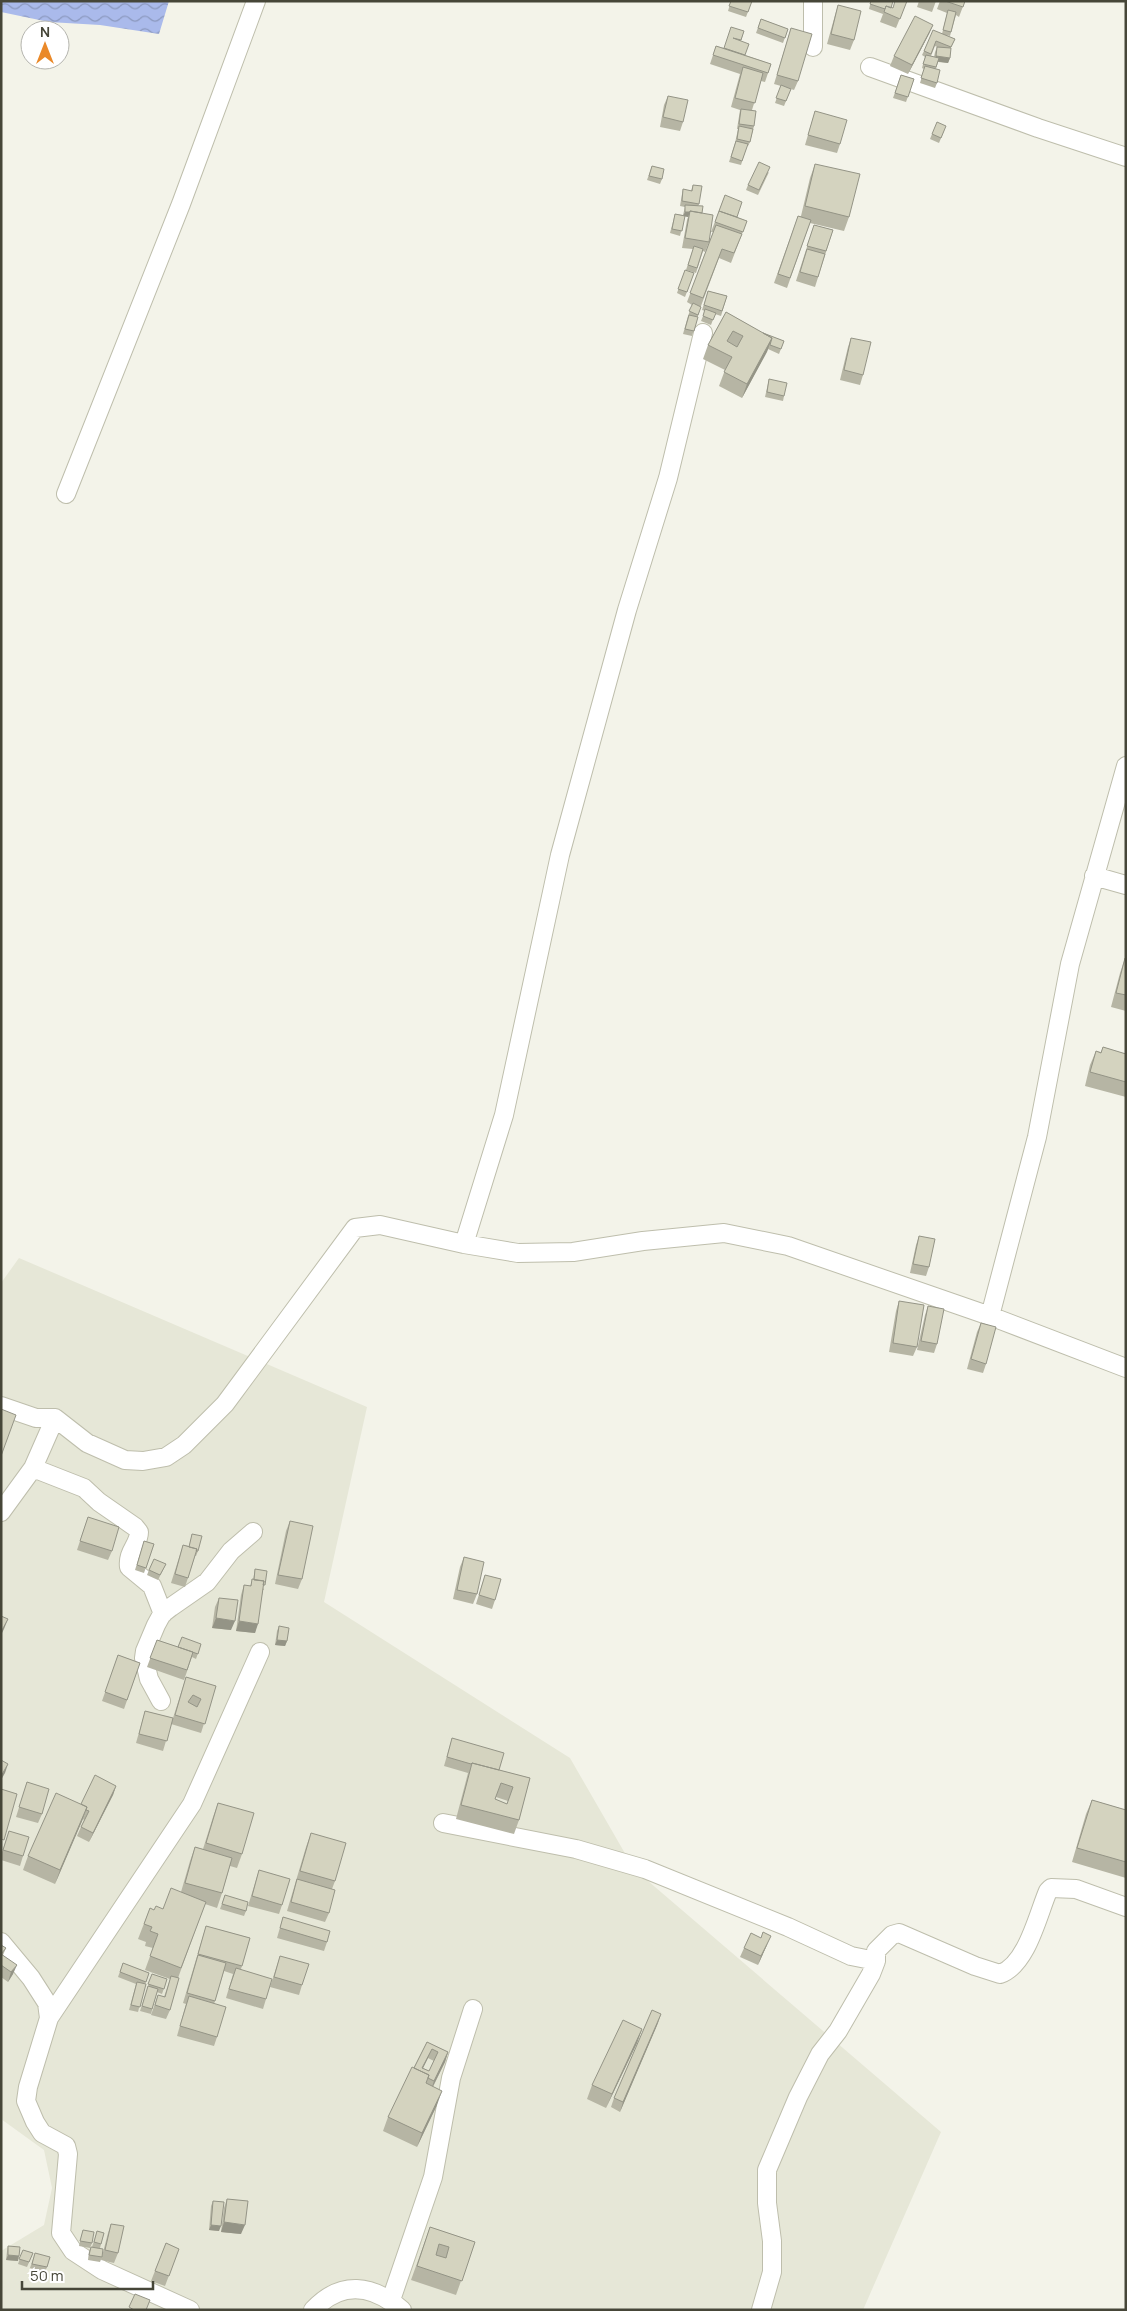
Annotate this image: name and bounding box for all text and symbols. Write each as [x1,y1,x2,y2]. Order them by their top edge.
north arrow [20,20,70,70]
text: N [40,22,50,41]
scale bar [22,2258,154,2290]
text: 50 m [30,2265,64,2286]

